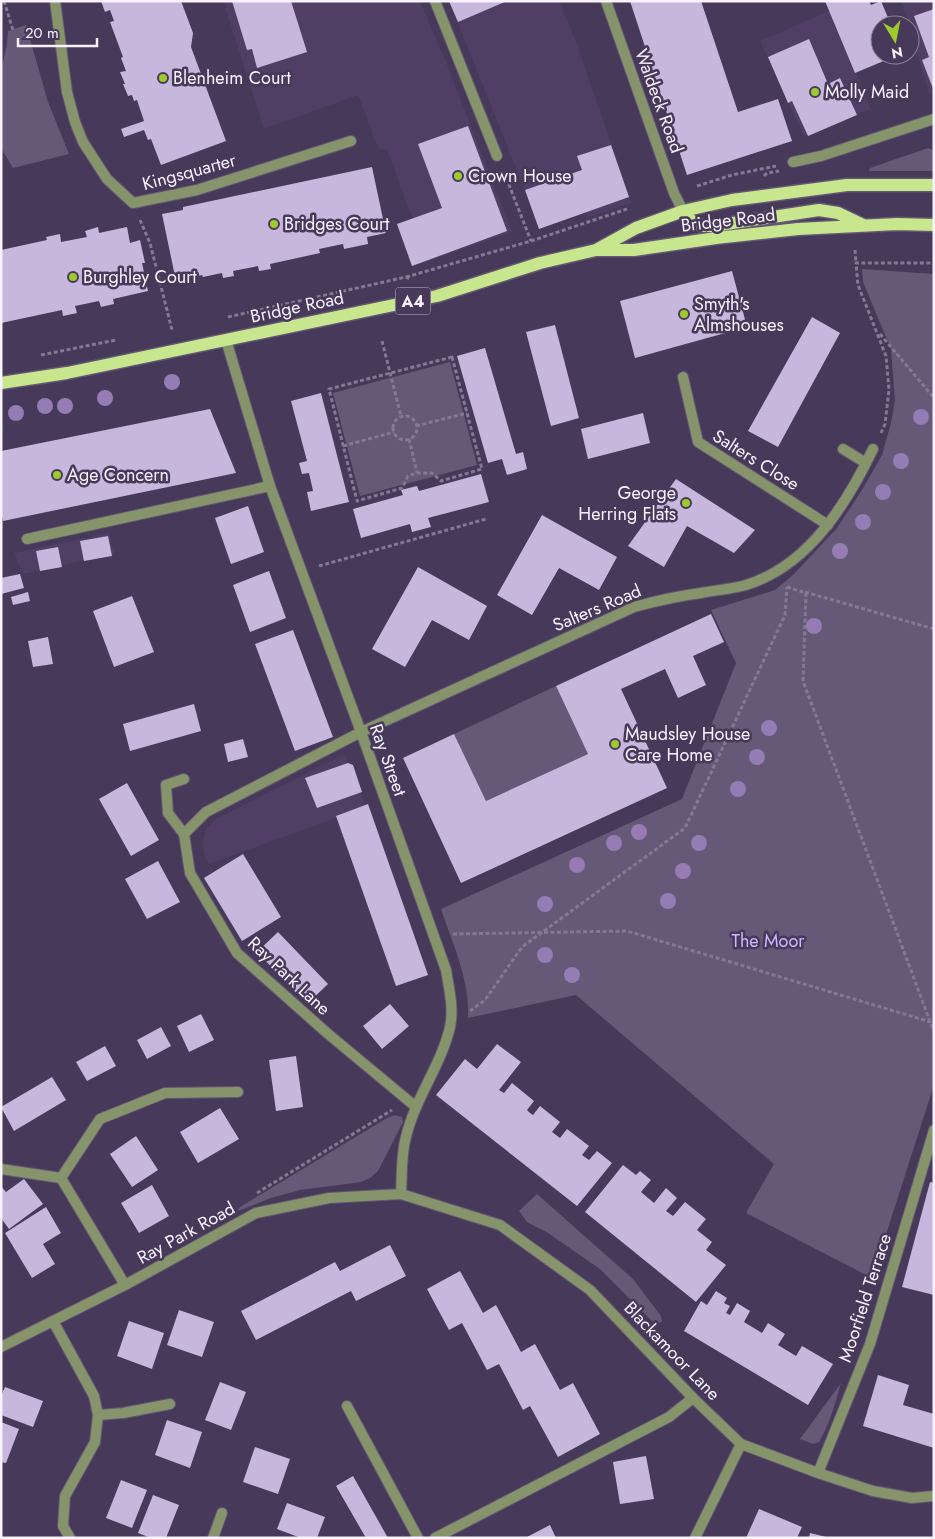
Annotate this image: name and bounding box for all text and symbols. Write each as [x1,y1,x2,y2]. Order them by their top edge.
scale bar [18,15,96,47]
north arrow [870,15,920,65]
text: 20 m [25,22,59,44]
text: N [890,42,904,64]
street label: Waldeck Road [628,45,690,157]
place label: Blenheim Court [173,65,292,91]
marker: Blenheim Court [157,72,169,84]
place label: Molly Maid [825,79,909,105]
marker: Molly Maid [809,86,821,98]
street label: Kingsquarter [139,147,240,197]
place label: Crown House [468,163,572,189]
marker: Crown House [452,170,464,182]
street label: Bridge Road [679,201,777,239]
place label: Bridges Court [284,211,390,237]
marker: Bridges Court [268,218,280,230]
place label: Burghley Court [83,264,197,290]
marker: Burghley Court [67,271,79,283]
street label: Bridge Road [248,284,346,330]
road number: A4 [396,288,430,314]
place label: Smyth's Almshouses [694,291,784,338]
marker: Smyth's Almshouses [678,308,690,320]
street label: Salters Close [708,423,804,497]
place label: Age Concern [67,462,169,488]
marker: Age Concern [51,469,63,481]
place label: George Herring Flats [578,480,676,527]
marker: George Herring Flats [680,497,692,509]
street label: Salters Road [549,578,645,638]
street label: Ray Street [363,720,413,800]
place label: Maudsley House Care Home [625,721,750,768]
marker: Maudsley House Care Home [609,738,621,750]
park label: The Moor [732,928,805,954]
street label: Ray Park Lane [242,931,336,1021]
street label: Ray Park Road [132,1195,240,1271]
street label: Moorfield Terrace [832,1230,898,1366]
street label: Blackamoor Lane [618,1296,726,1406]

